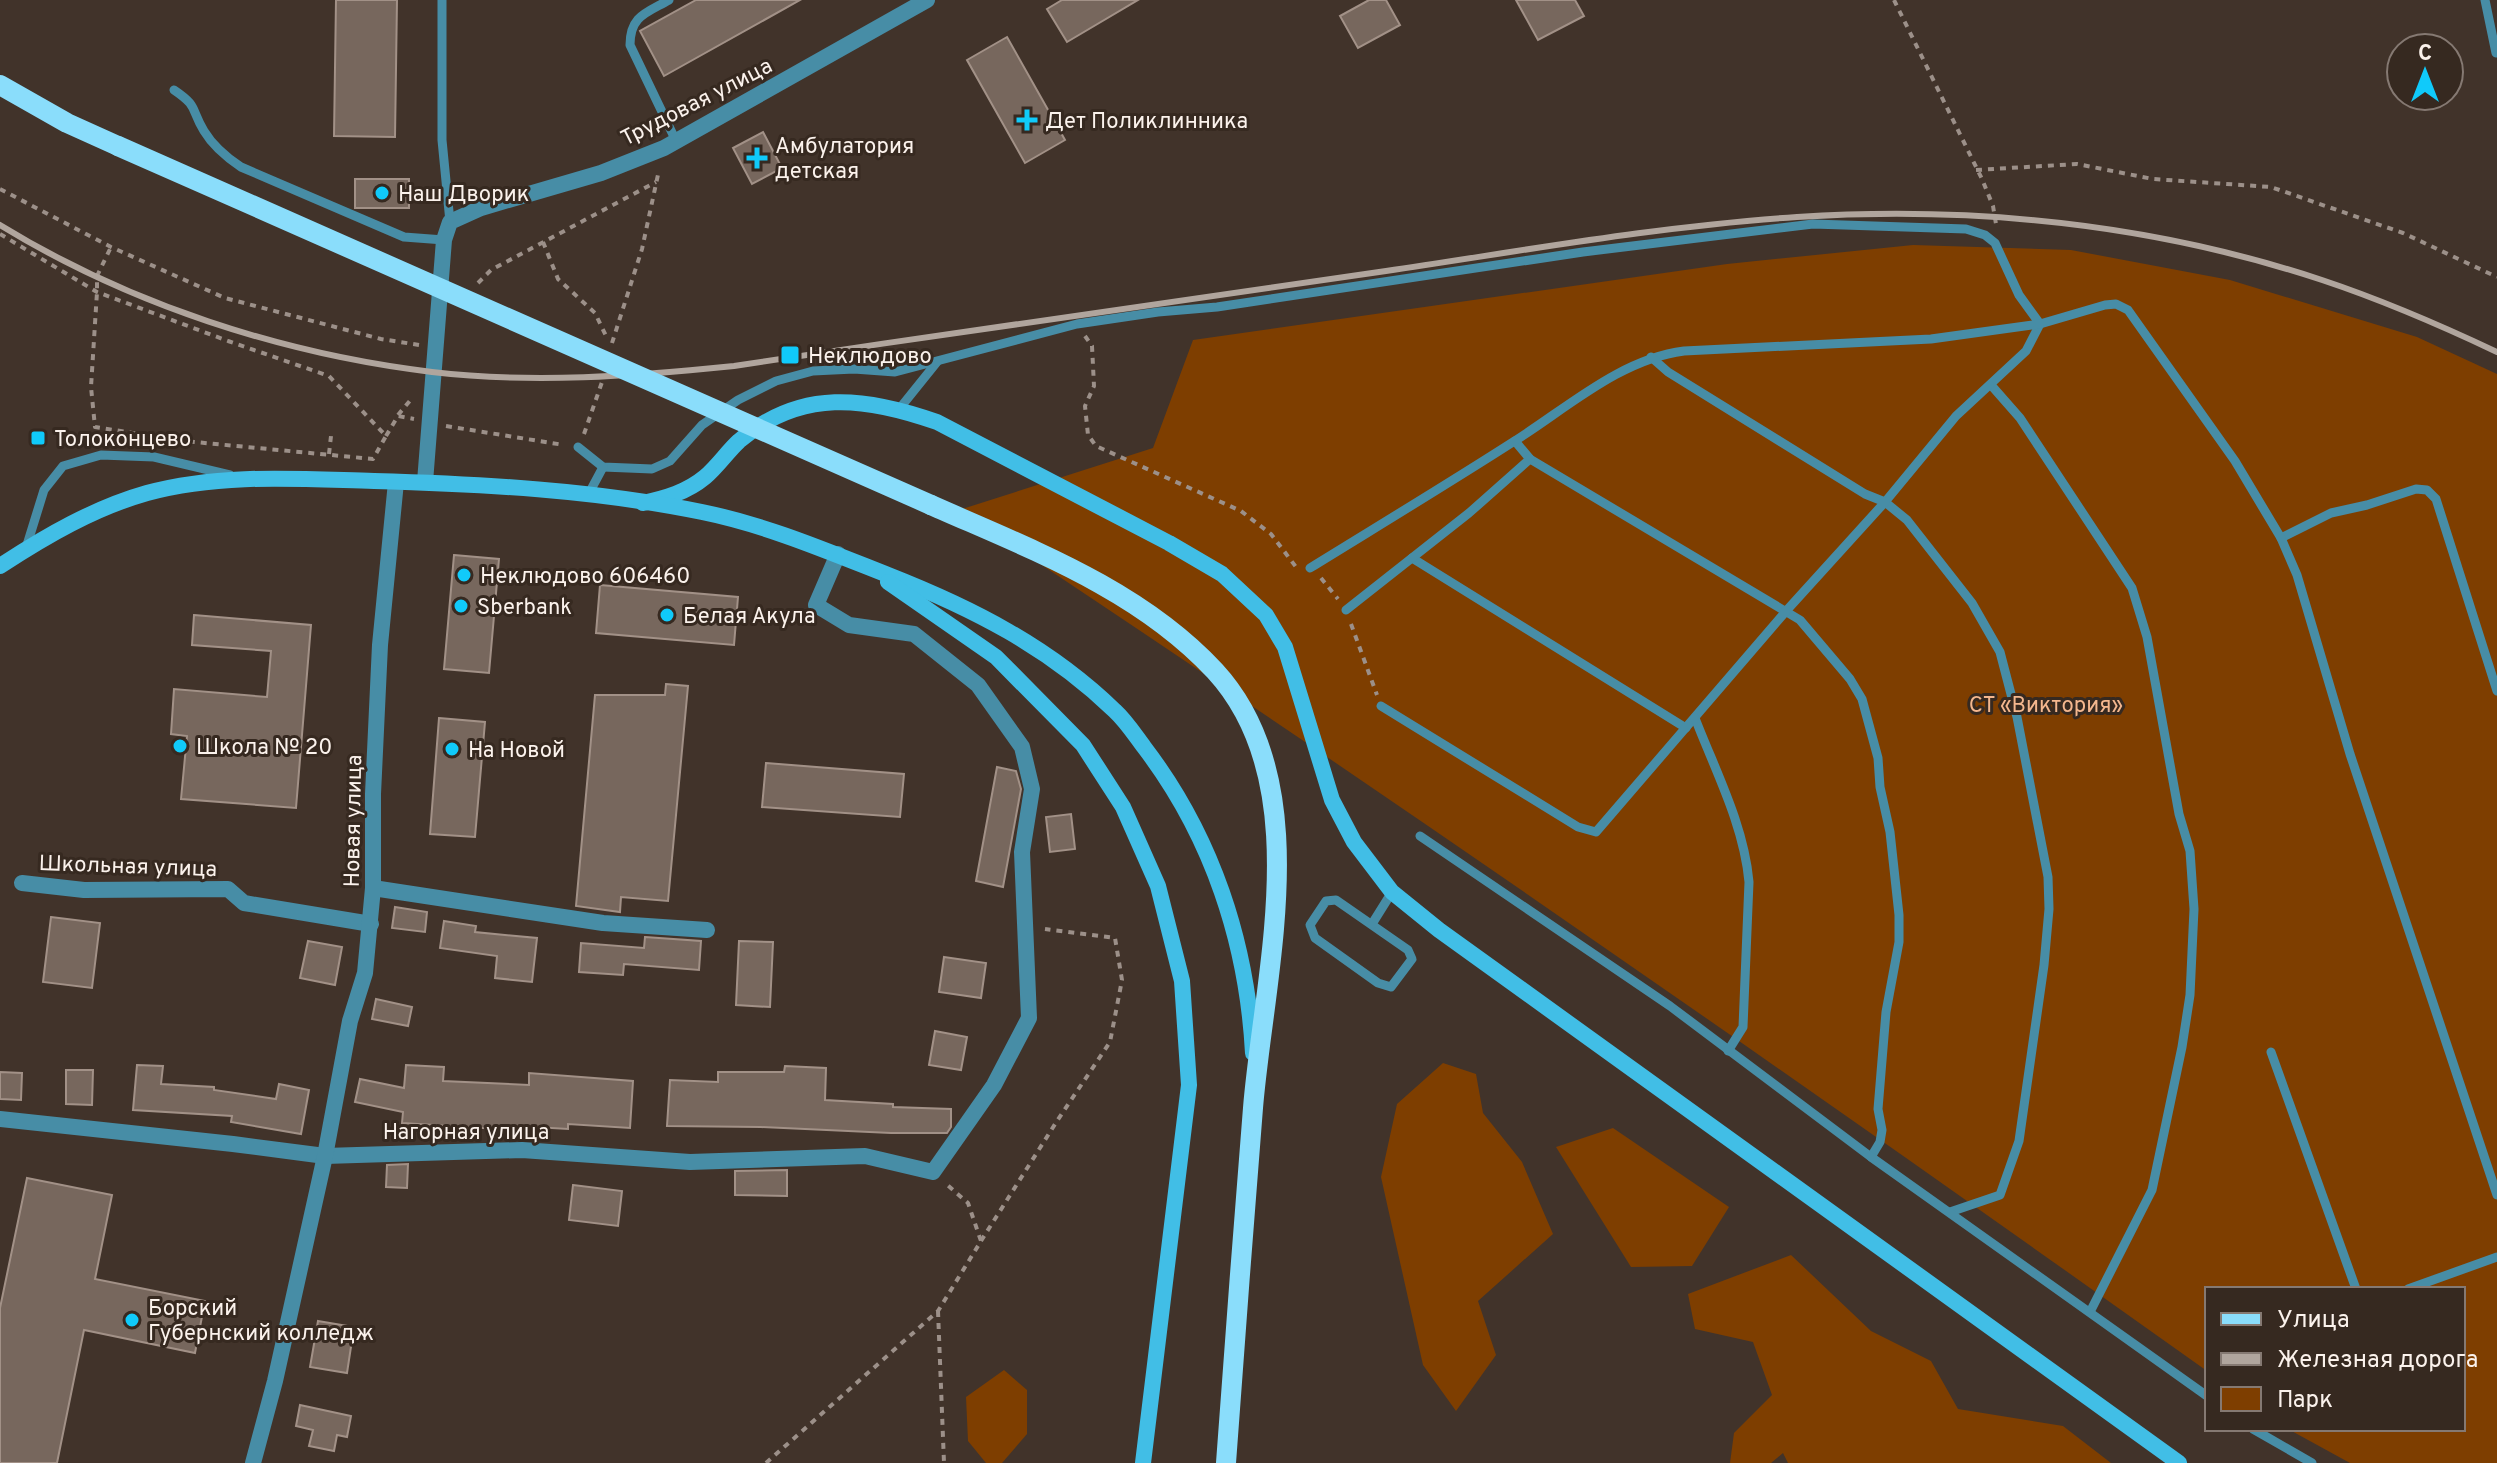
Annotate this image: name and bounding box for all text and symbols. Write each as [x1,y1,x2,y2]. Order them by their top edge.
north arrow [2385,32,2465,112]
text: С [2418,41,2432,68]
street label: Трудовая улица [617,53,777,153]
marker: Дет Поликлинника [1016,109,1038,131]
place label: Дет Поликлинника [1045,109,1248,136]
place label: Амбулатория детская [775,134,914,186]
marker: Амбулатория детская [746,147,768,169]
place label: Наш Дворик [398,182,529,209]
marker: Наш Дворик [373,184,391,202]
marker: Неклюдово [779,344,801,366]
place label: Неклюдово [808,344,932,371]
place label: Толоконцево [54,427,191,454]
marker: Толоконцево [29,429,47,447]
place label: Неклюдово 606460 [480,564,690,591]
marker: Неклюдово 606460 [455,566,473,584]
place label: Sberbank [477,595,572,622]
marker: Sberbank [452,597,470,615]
place label: Белая Акула [683,604,816,631]
marker: Белая Акула [658,606,676,624]
park label: СТ «Виктория» [1969,693,2123,720]
place label: Школа № 20 [196,735,332,762]
marker: Школа № 20 [171,737,189,755]
place label: На Новой [468,738,565,765]
marker: На Новой [443,740,461,758]
street label: Новая улица [340,754,369,888]
street label: Школьная улица [38,851,218,884]
street label: Нагорная улица [383,1120,549,1147]
legend [2205,1287,2465,1431]
place label: Борский Губернский колледж [148,1296,374,1348]
text: Улица [2277,1306,2350,1336]
marker: Борский Губернский колледж [123,1311,141,1329]
text: Железная дорога [2277,1346,2478,1376]
text: Парк [2277,1386,2333,1416]

